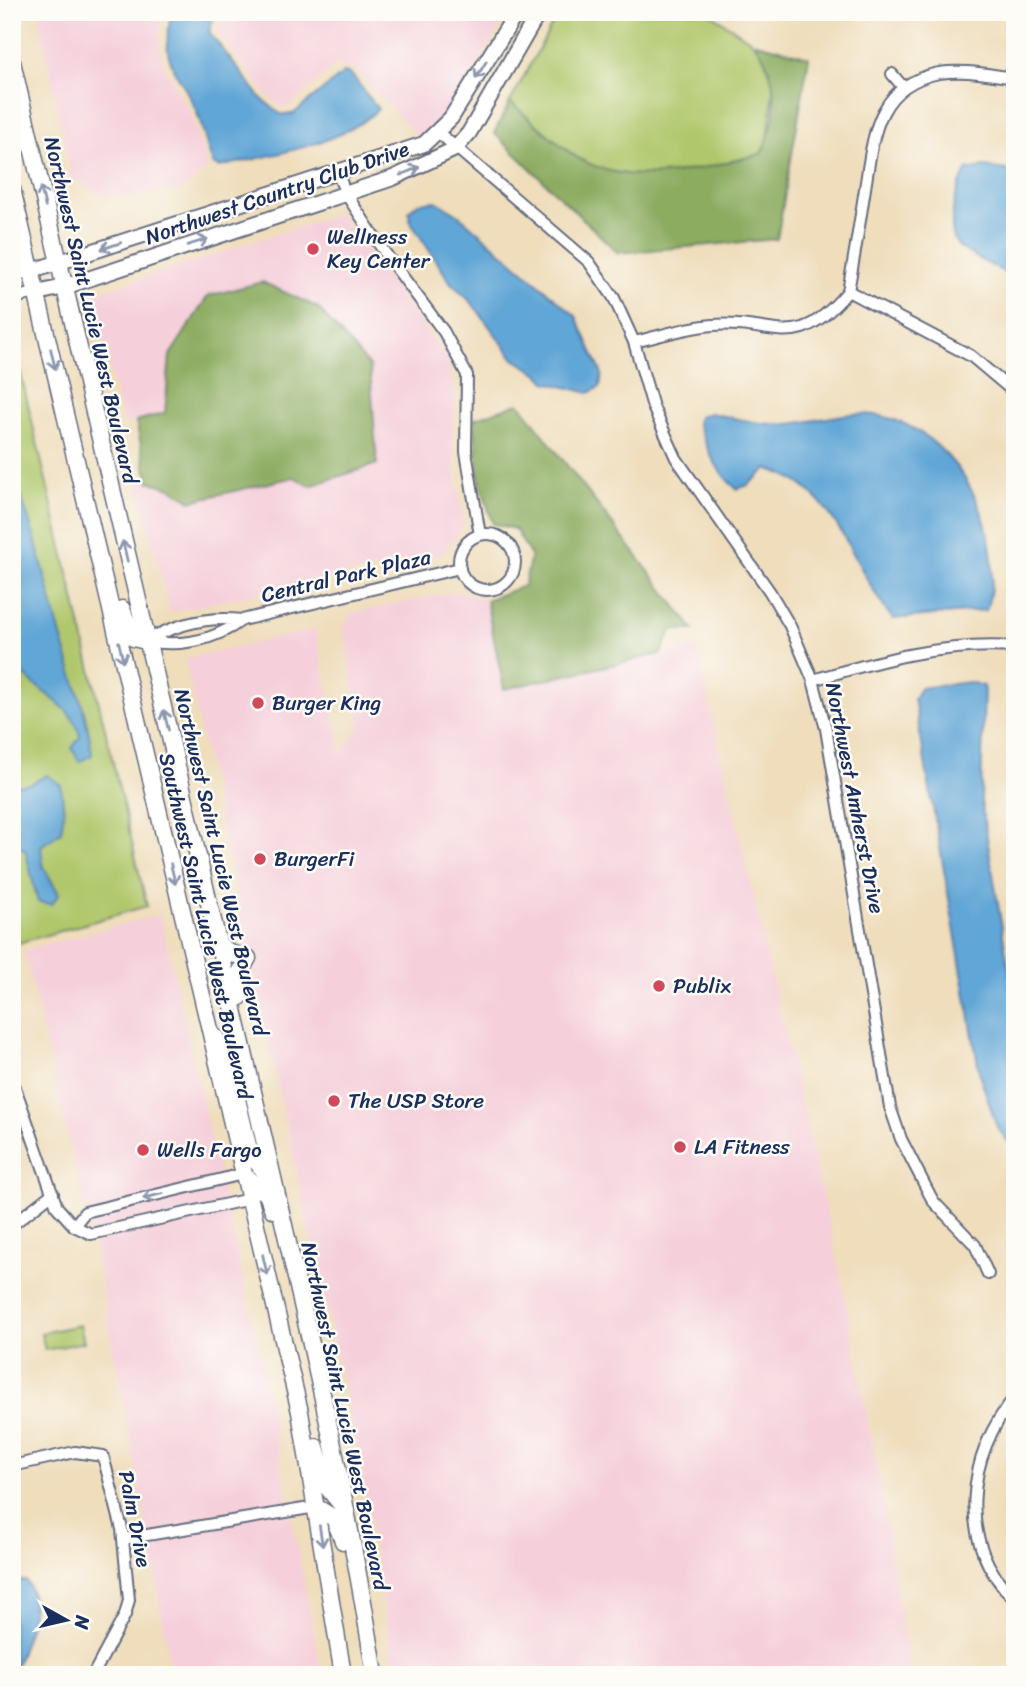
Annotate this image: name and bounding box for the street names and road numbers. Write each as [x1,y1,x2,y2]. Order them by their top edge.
street label: Northwest Country Club Drive [140,130,414,256]
street label: Northwest Saint Lucie West Boulevard [33,133,150,489]
street label: Central Park Plaza [258,538,435,614]
street label: Northwest Amherst Drive [814,679,896,917]
street label: Northwest Saint Lucie West Boulevard [163,685,280,1041]
street label: Southwest Saint Lucie West Boulevard [148,749,265,1105]
street label: Northwest Saint Lucie West Boulevard [289,1238,401,1596]
street label: Palm Drive [107,1467,163,1571]

